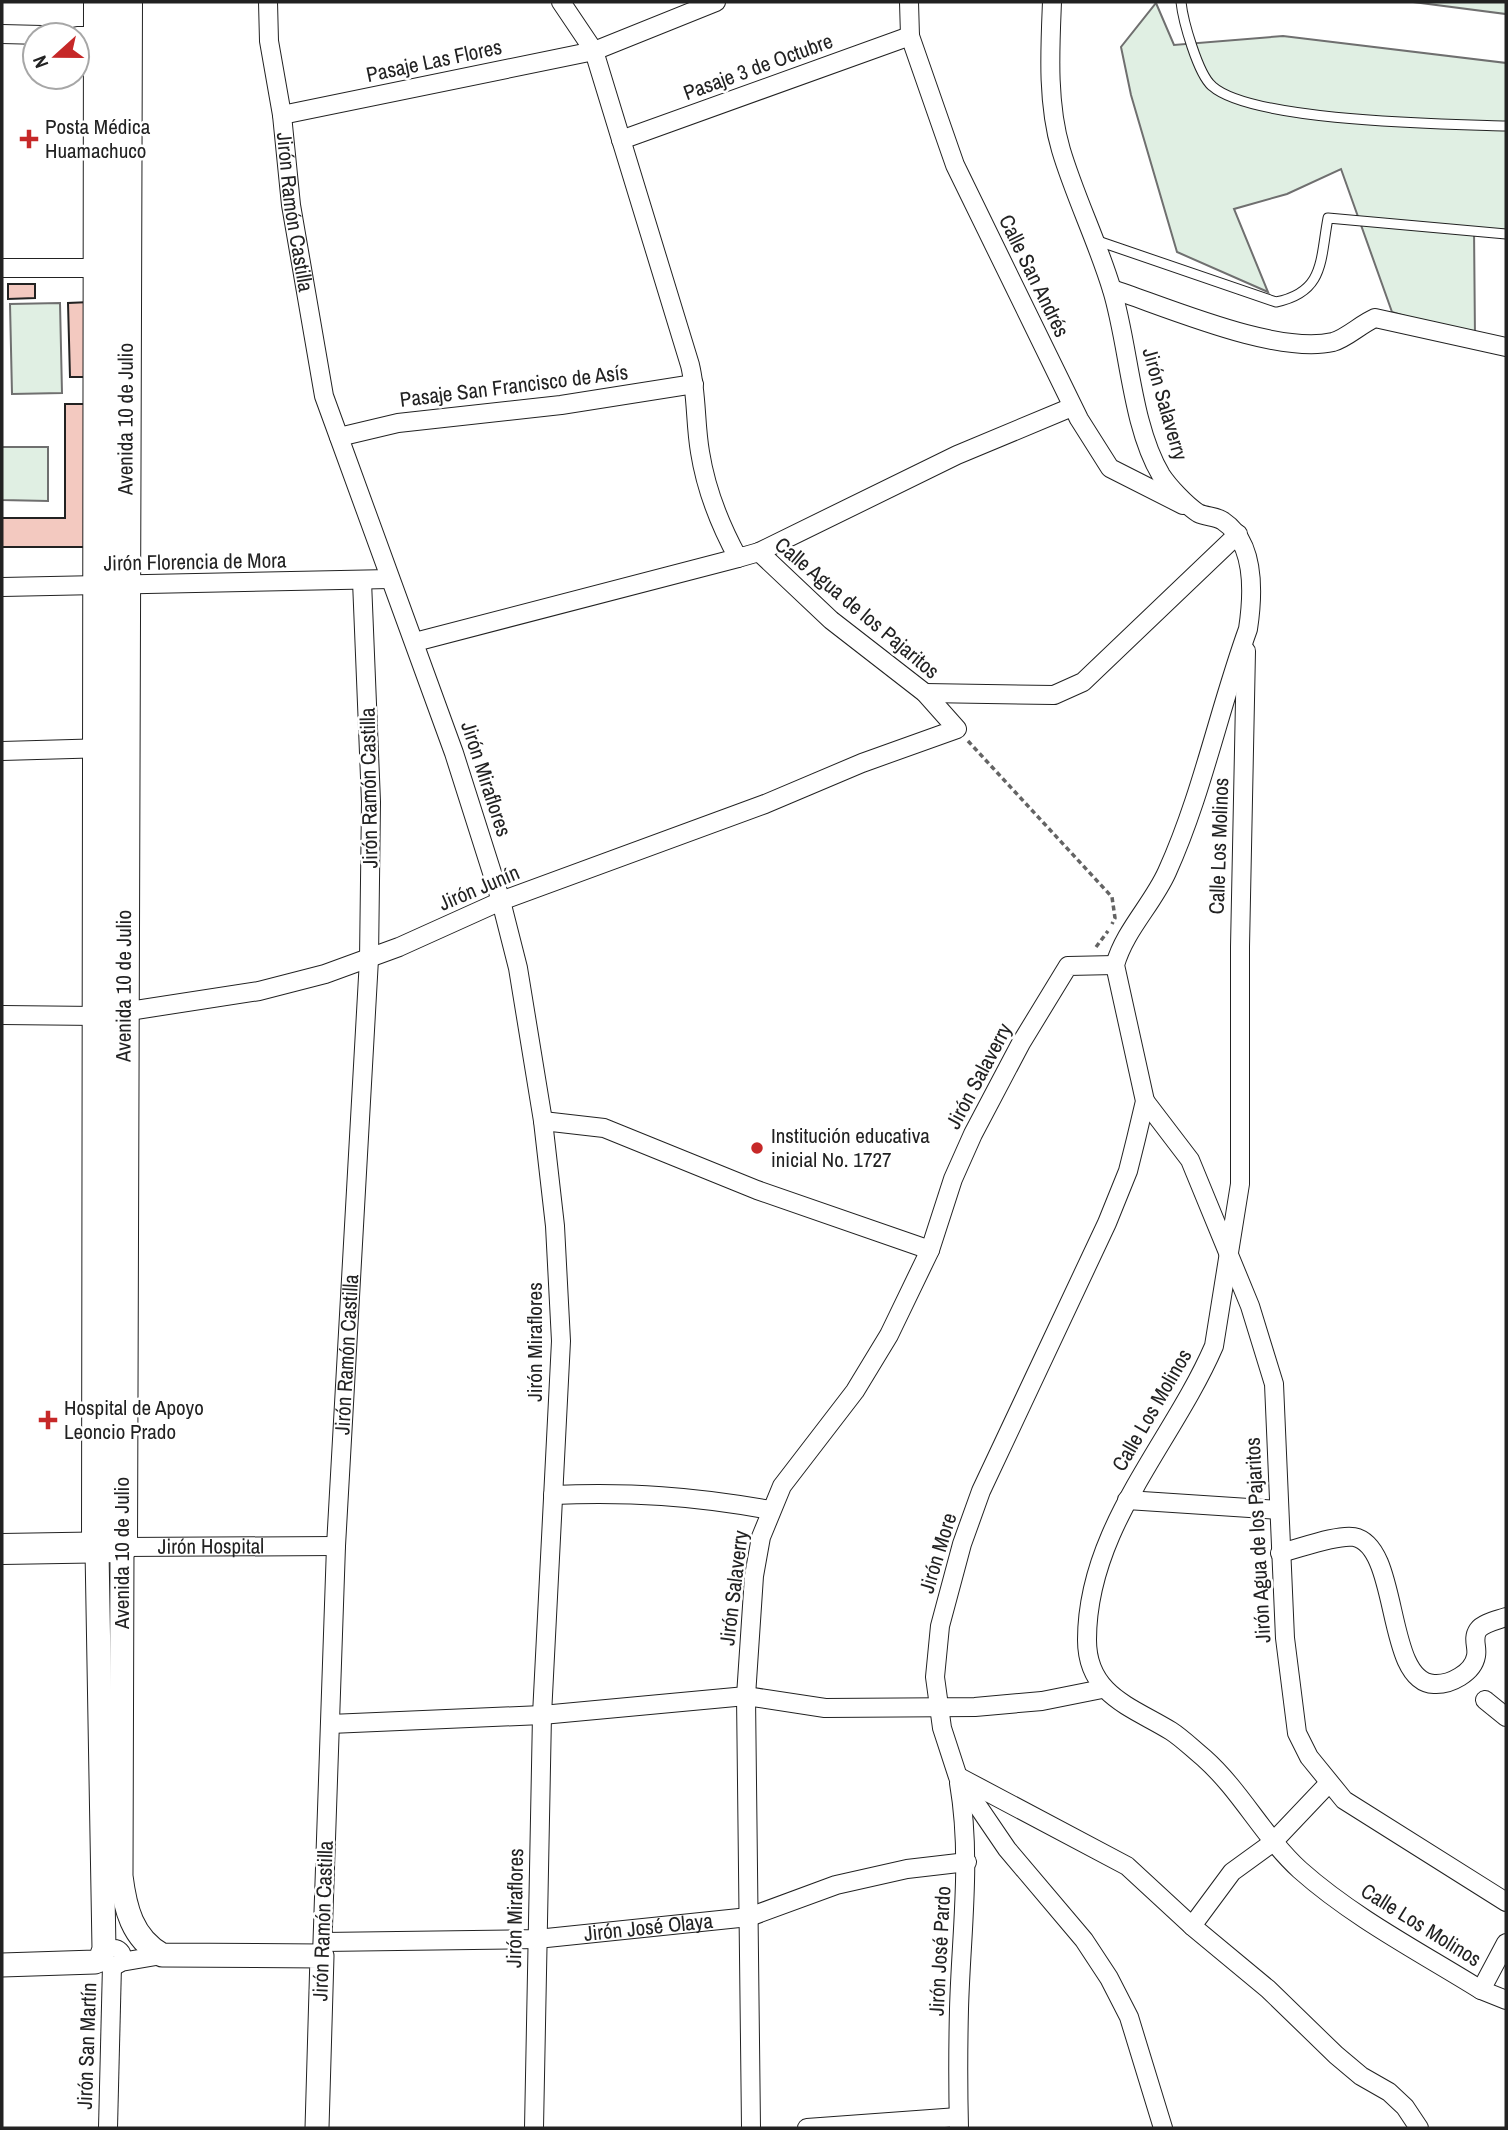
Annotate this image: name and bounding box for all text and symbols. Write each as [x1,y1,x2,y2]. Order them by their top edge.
north arrow [21,21,91,91]
street label: Pasaje 3 de Octubre [679,26,837,107]
street label: Pasaje Las Flores [363,32,504,89]
text: N [26,52,54,72]
place label: Posta Médica Huamachuco [45,112,151,165]
marker: Posta Médica Huamachuco [19,129,39,149]
street label: Jirón Ramón Castilla [270,131,321,294]
street label: Calle San Andrés [992,210,1077,342]
street label: Avenida 10 de Julio [110,343,140,496]
street label: Jirón Salaverry [1136,344,1195,464]
street label: Pasaje San Francisco de Asís [398,357,630,414]
street label: Calle Agua de los Pajaritos [769,530,946,685]
street label: Jirón Florencia de Mora [103,545,287,578]
street label: Jirón Ramón Castilla [353,707,384,869]
street label: Jirón Miraflores [454,717,519,840]
street label: Calle Los Molinos [1202,777,1235,915]
street label: Jirón Junín [434,858,524,918]
street label: Avenida 10 de Julio [109,910,138,1063]
street label: Jirón Salaverry [939,1017,1019,1134]
place label: Institución educativa inicial No. 1727 [771,1121,930,1174]
marker: Institución educativa inicial No. 1727 [749,1140,765,1156]
street label: Jirón Ramón Castilla [327,1273,365,1436]
street label: Jirón Miraflores [520,1282,549,1402]
street label: Calle Los Molinos [1105,1343,1198,1476]
place label: Hospital de Apoyo Leoncio Prado [64,1393,204,1446]
marker: Hospital de Apoyo Leoncio Prado [38,1410,58,1430]
street label: Jirón Agua de los Pajaritos [1238,1436,1277,1644]
street label: Avenida 10 de Julio [107,1477,136,1630]
street label: Jirón More [912,1509,963,1596]
street label: Jirón Salaverry [712,1528,755,1647]
street label: Jirón Hospital [158,1531,264,1561]
street label: Jirón Ramón Castilla [305,1840,340,2002]
street label: Jirón Miraflores [499,1848,530,1968]
street label: Calle Los Molinos [1356,1876,1487,1973]
street label: Jirón José Pardo [922,1885,957,2017]
street label: Jirón José Olaya [583,1906,715,1948]
street label: Jirón San Martín [70,1982,103,2110]

